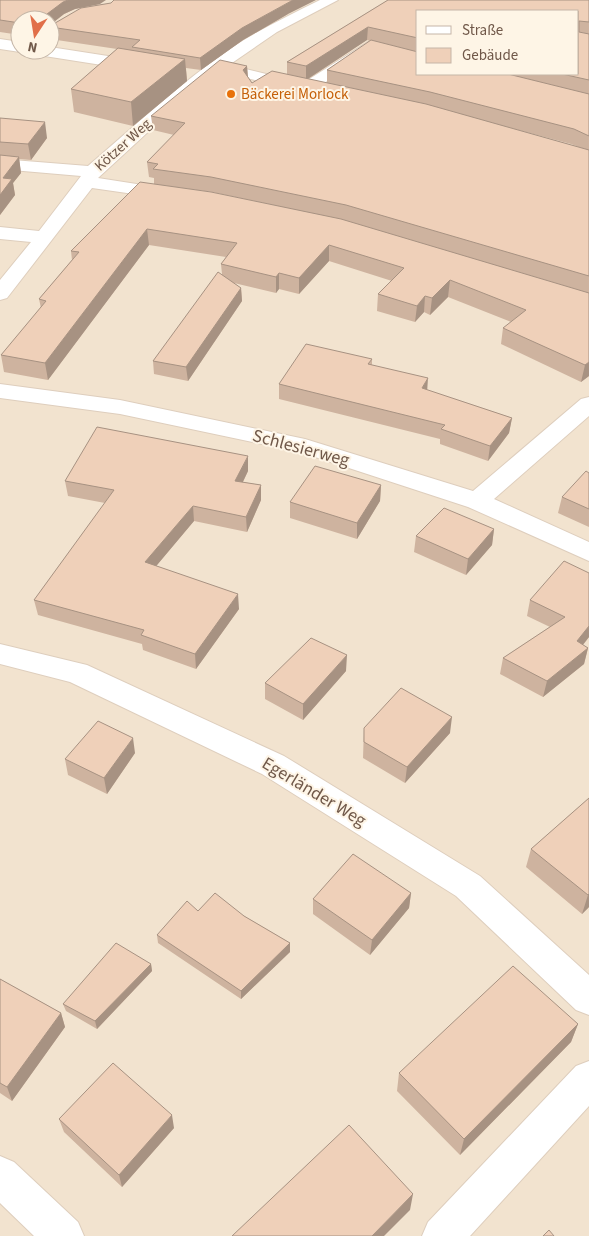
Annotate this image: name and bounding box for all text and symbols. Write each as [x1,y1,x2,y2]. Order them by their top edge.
north arrow [10,10,60,60]
legend [416,10,579,75]
text: Straße [462,20,503,41]
text: N [26,36,39,57]
text: Gebäude [462,45,518,66]
place label: Bäckerei Morlock [241,84,349,105]
marker: Bäckerei Morlock [225,88,237,100]
street label: Kötzer Weg [90,113,156,176]
street label: Schlesierweg [250,423,352,473]
street label: Egerländer Weg [257,751,371,833]

